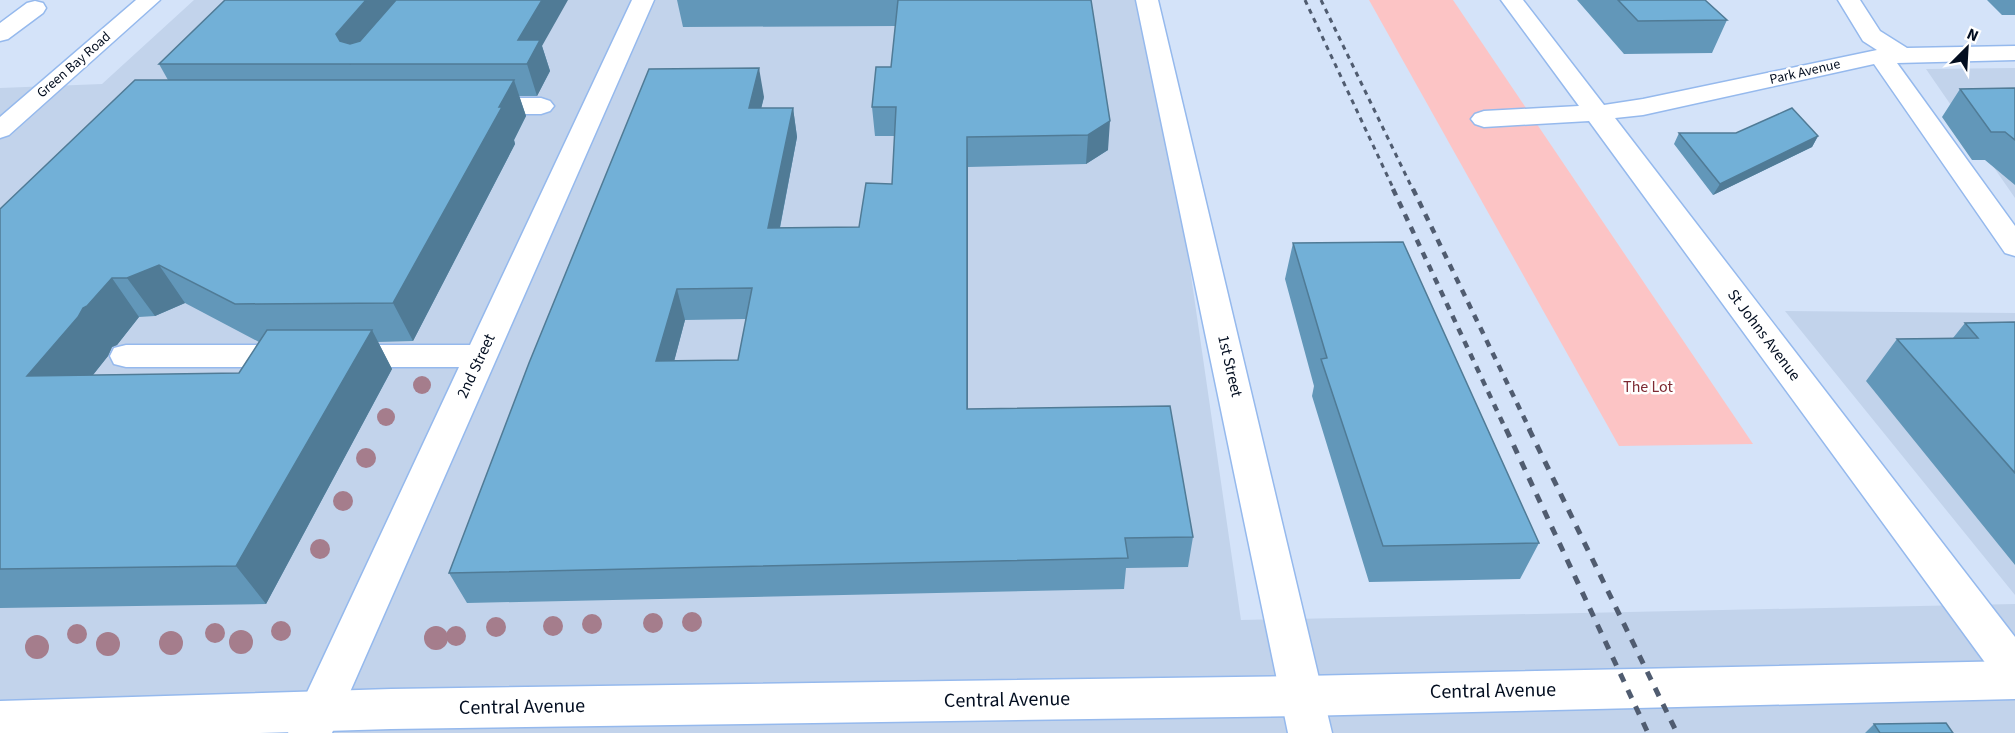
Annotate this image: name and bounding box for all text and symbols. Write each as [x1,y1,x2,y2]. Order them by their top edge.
north arrow [1937,18,1997,78]
text: N [1963,23,1982,47]
street label: Green Bay Road [33,27,115,103]
street label: Park Avenue [1768,54,1842,90]
street label: St Johns Avenue [1722,285,1806,386]
street label: 2nd Street [451,330,501,402]
street label: 1st Street [1212,333,1248,400]
park label: The Lot [1623,376,1673,398]
street label: Central Avenue [1430,676,1556,706]
street label: Central Avenue [944,685,1070,715]
street label: Central Avenue [459,692,585,722]

